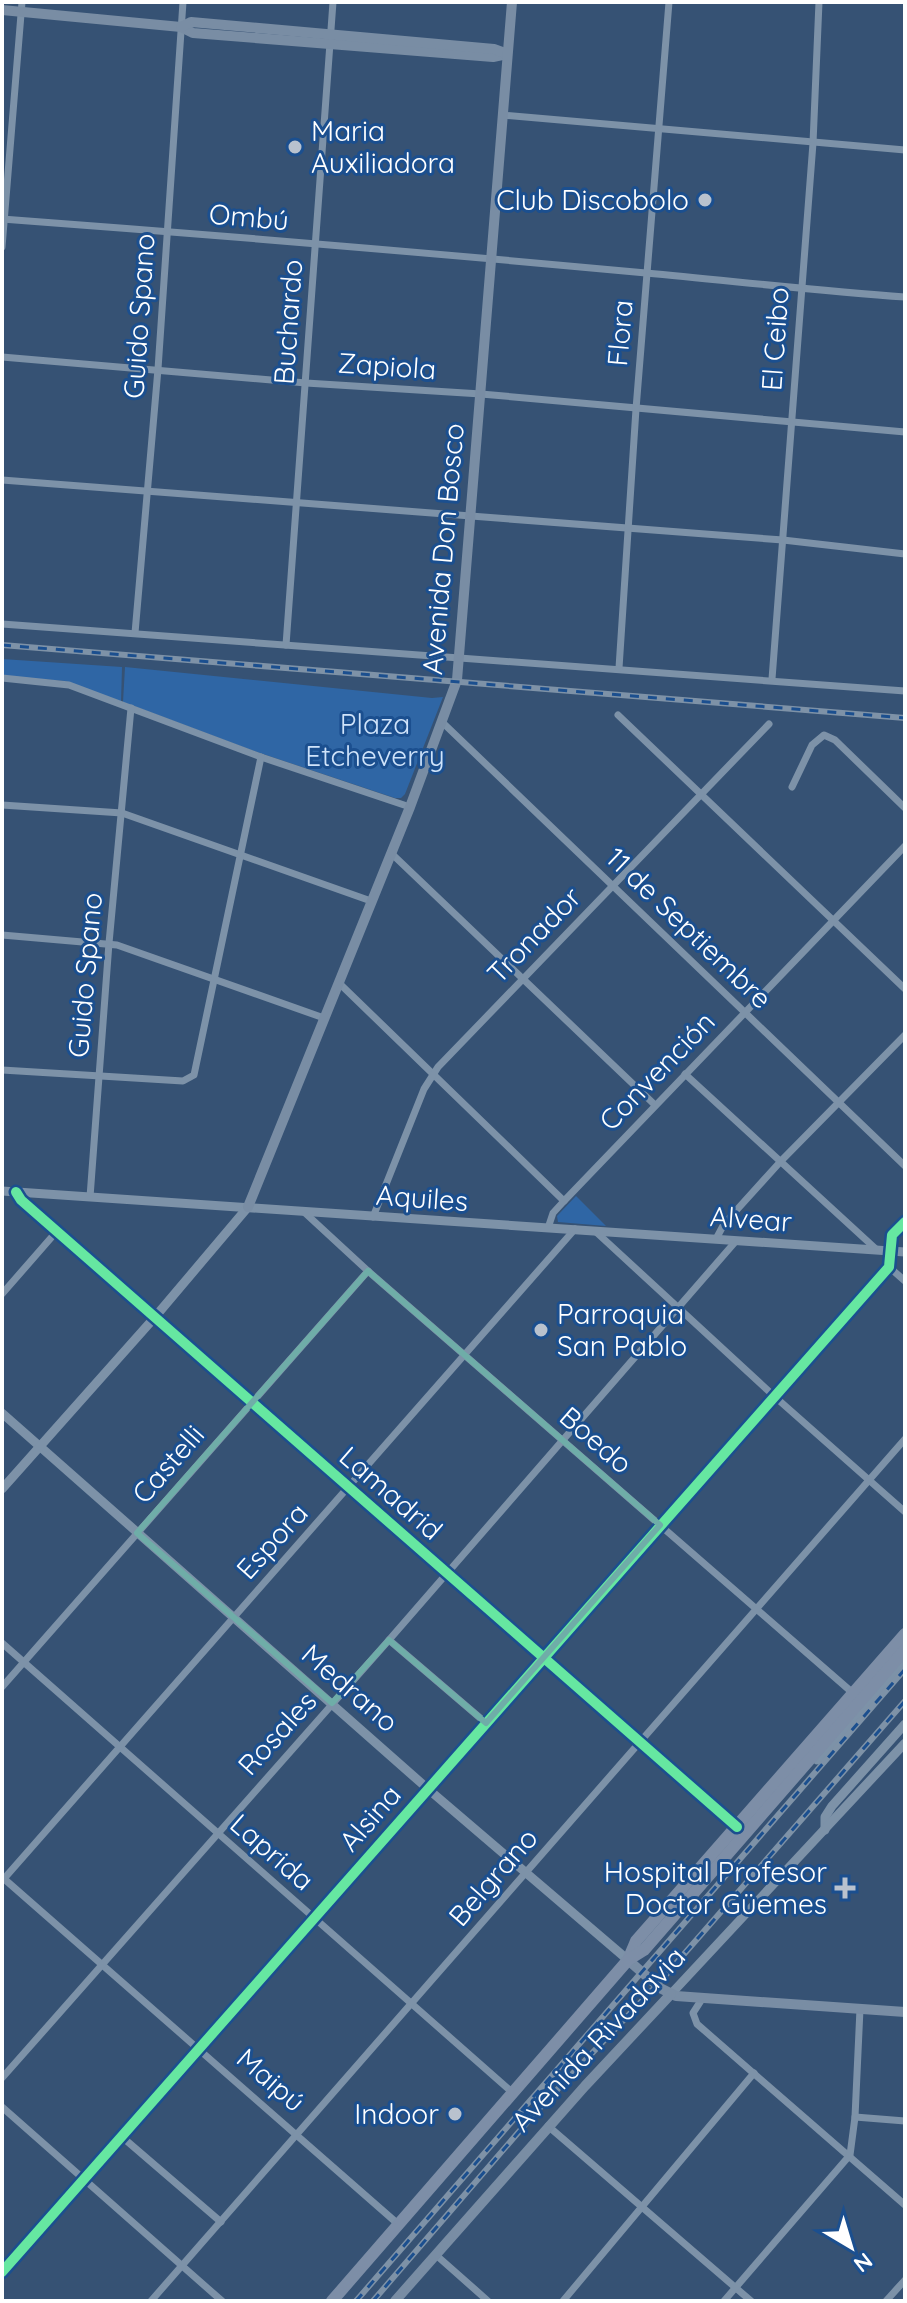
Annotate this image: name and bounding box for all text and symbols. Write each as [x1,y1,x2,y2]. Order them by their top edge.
place label: Maria Auxiliadora [311,113,455,180]
marker: Maria Auxiliadora [286,138,304,156]
place label: Club Discobolo [496,182,689,217]
marker: Club Discobolo [696,191,714,209]
street label: Ombú [208,196,290,237]
street label: Guido Spano [115,232,162,400]
street label: Buchardo [266,258,309,386]
street label: El Ceibo [753,286,796,392]
street label: Flora [599,298,640,368]
street label: Zapiola [337,345,437,386]
street label: Avenida Don Bosco [414,422,471,676]
park label: Plaza Etcheverry [305,706,445,773]
street label: 11 de Septiembre [599,840,780,1016]
street label: Tronador [479,879,588,990]
street label: Guido Spano [60,891,109,1059]
street label: Convención [591,1004,722,1137]
street label: Aquiles [375,1177,469,1218]
street label: Alvear [709,1198,793,1239]
place label: Parroquia San Pablo [557,1296,687,1363]
marker: Parroquia San Pablo [532,1321,550,1339]
street label: Boedo [553,1399,640,1481]
street label: Castelli [124,1417,211,1510]
street label: Lamadrid [333,1438,450,1547]
street label: Espora [228,1495,315,1586]
street label: Medrano [295,1636,406,1739]
street label: Rosales [230,1683,323,1782]
street label: Alsina [331,1777,408,1858]
street label: Laprida [223,1806,321,1897]
street label: Belgrano [441,1821,545,1933]
place label: Hospital Profesor Doctor Güemes [604,1854,827,1921]
marker: Hospital Profesor Doctor Güemes [834,1877,856,1899]
street label: Avenida Rivadavia [503,1939,692,2138]
street label: Maipú [230,2040,313,2119]
place label: Indoor [354,2096,439,2131]
marker: Indoor [446,2105,464,2123]
north arrow [811,2207,891,2287]
text: N [848,2247,878,2279]

